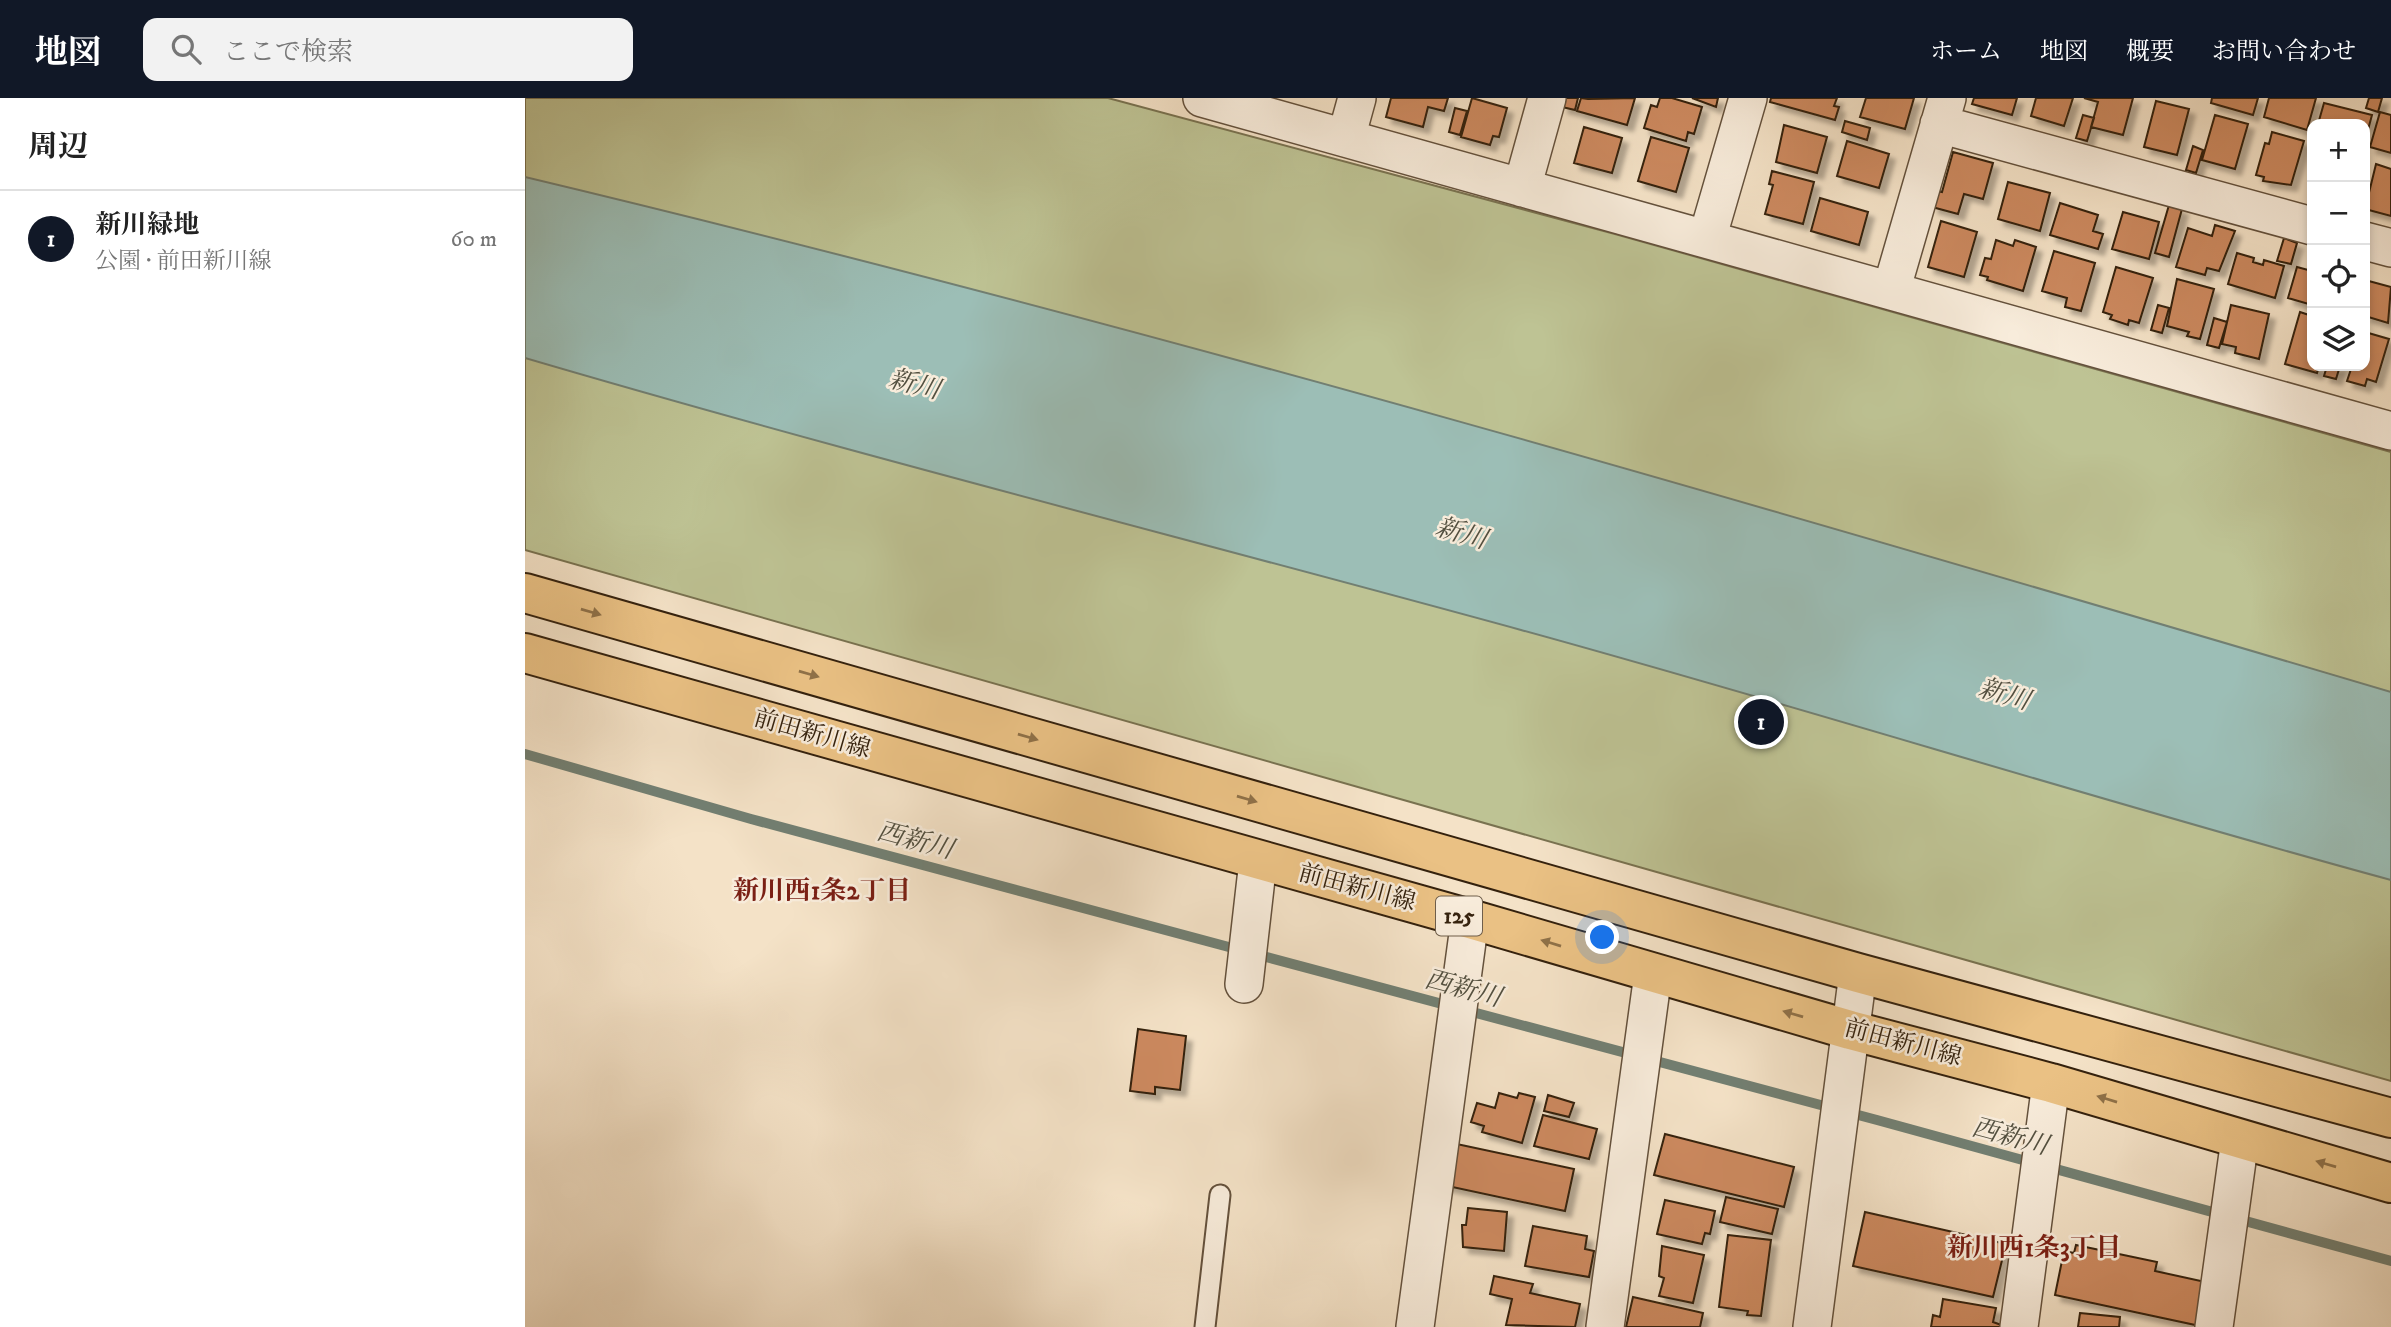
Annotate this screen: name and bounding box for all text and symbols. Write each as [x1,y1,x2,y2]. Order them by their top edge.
search box [143,18,633,81]
icon: search [167,30,205,68]
text: 地図 [35,33,101,74]
text: ここで検索 [223,36,353,69]
text: ホーム [1930,37,2002,67]
text: 地図 [2040,37,2088,67]
text: 概要 [2126,37,2174,67]
text: お問い合わせ [2212,37,2356,67]
map controls [2307,119,2370,371]
button: + [2307,119,2370,182]
text: 周辺 [28,129,88,166]
button: − [2307,182,2370,245]
text: 新川緑地 [95,209,199,242]
text: 1 [47,225,55,254]
text: 60 m [450,225,497,254]
button: locate [2307,245,2370,308]
text: 公園 · 前田新川線 [95,247,271,276]
button: layers [2307,308,2370,371]
water label: 新川 [885,363,946,408]
water label: 新川 [1431,511,1493,558]
one-way arrow [580,607,602,618]
one-way arrow [799,670,820,680]
water label: 新川 [1974,672,2036,719]
pin: 1 [1738,696,1784,748]
street label: 前田新川線 [750,703,874,765]
one-way arrow [1018,732,1039,742]
one-way arrow [1237,794,1258,804]
water label: 西新川 [873,815,960,868]
street label: 前田新川線 [1295,858,1419,918]
district label: 新川西1条2丁目 [733,875,911,908]
road number: 125 [1436,896,1482,936]
your location [1585,920,1619,954]
one-way arrow [1541,938,1562,948]
water label: 西新川 [1421,963,1508,1016]
one-way arrow [1783,1008,1804,1018]
street label: 前田新川線 [1841,1013,1965,1073]
one-way arrow [2097,1094,2118,1104]
water label: 西新川 [1968,1111,2055,1164]
one-way arrow [2315,1159,2336,1169]
district label: 新川西1条3丁目 [1946,1232,2122,1265]

